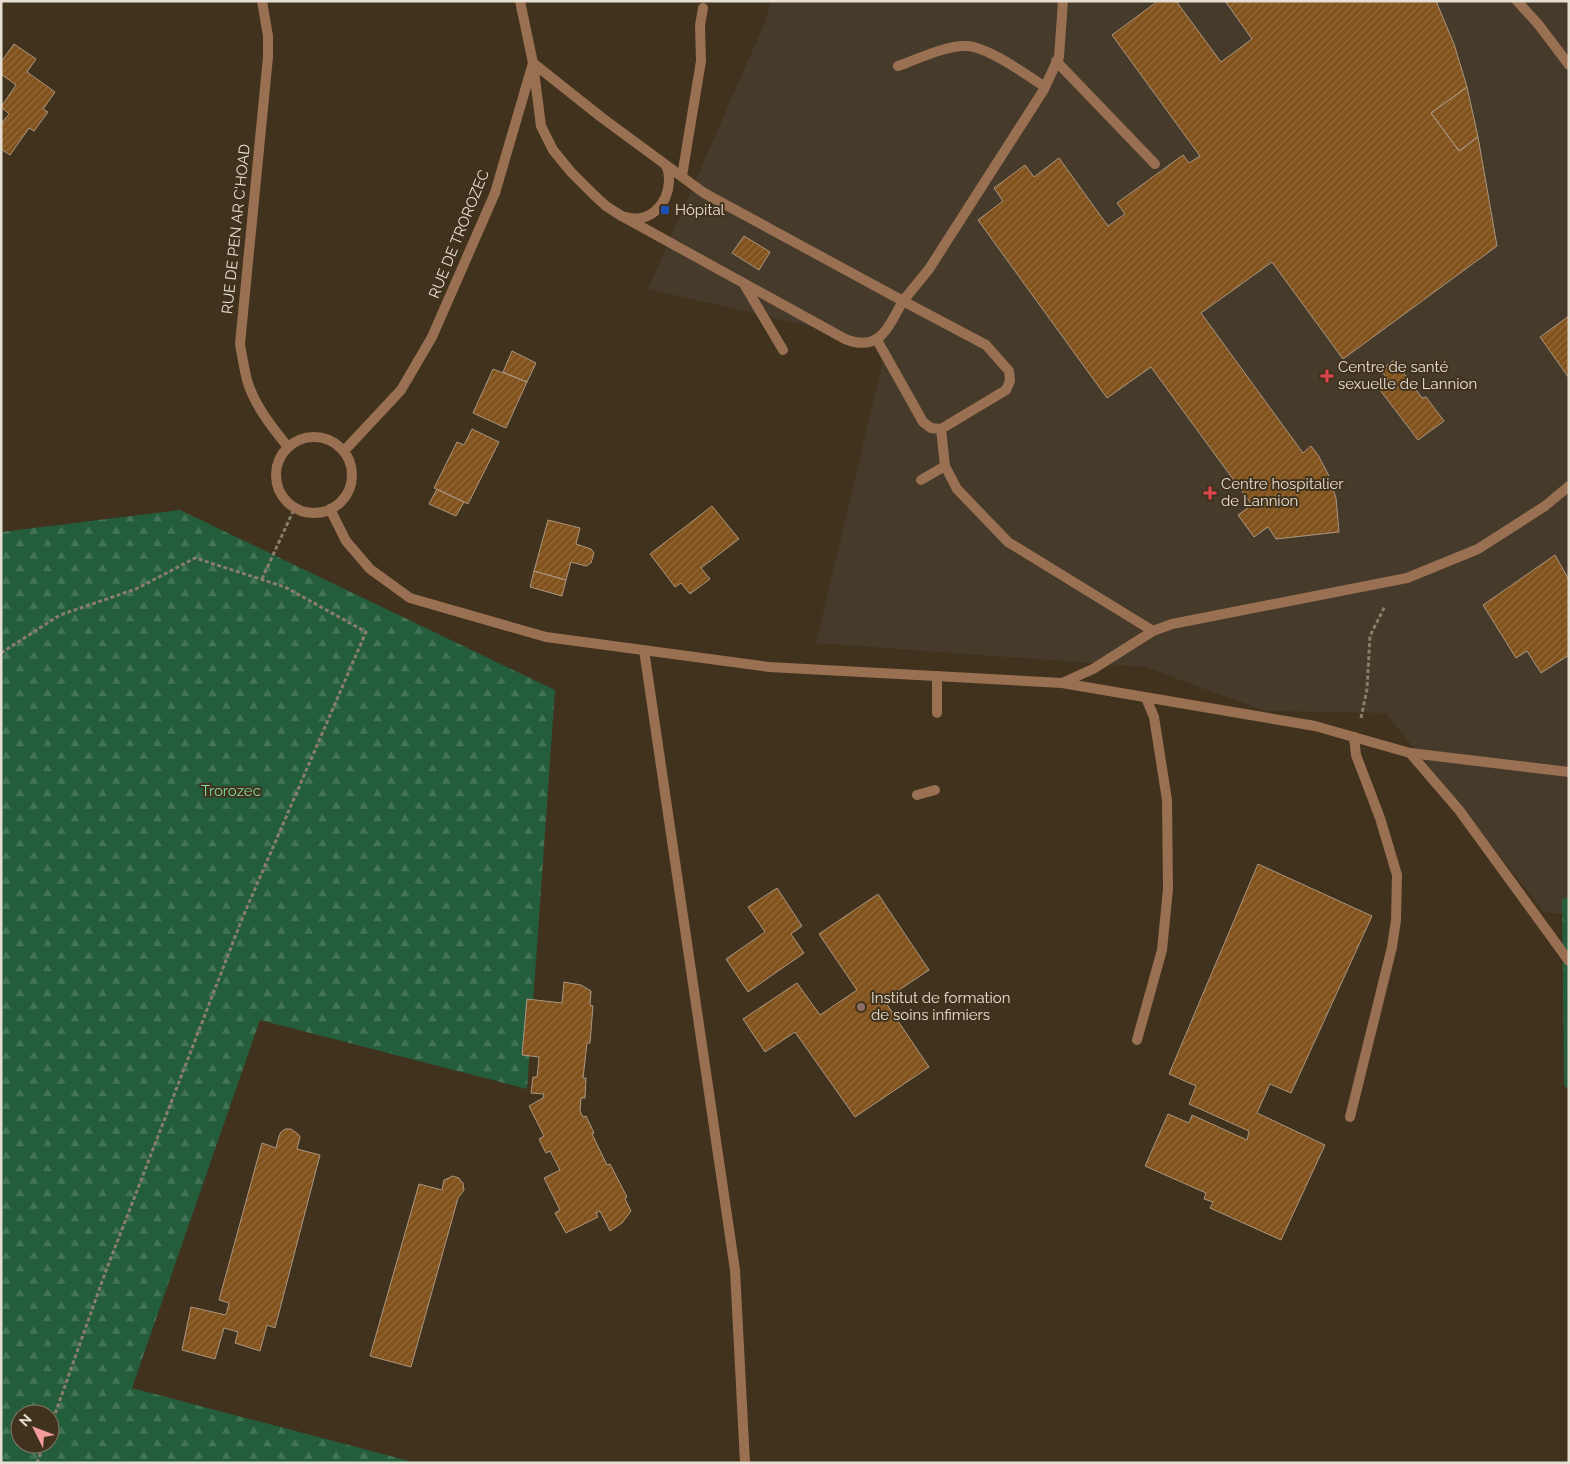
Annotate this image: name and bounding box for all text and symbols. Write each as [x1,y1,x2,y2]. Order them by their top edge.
street label: RUE DE PEN AR C'HOAD [218,143,254,315]
street label: RUE DE TROROZEC [425,167,493,301]
place label: Hôpital [675,201,726,219]
marker: Hôpital [659,204,671,216]
place label: Centre de santé sexuelle de Lannion [1338,358,1477,393]
marker: Centre de santé sexuelle de Lannion [1320,369,1334,383]
place label: Centre hospitalier de Lannion [1221,475,1344,510]
marker: Centre hospitalier de Lannion [1203,486,1217,500]
park label: Trorozec [201,782,261,800]
place label: Institut de formation de soins infimiers [871,989,1011,1024]
marker: Institut de formation de soins infimiers [855,1001,867,1013]
north arrow [10,1404,60,1454]
text: N [16,1411,35,1430]

